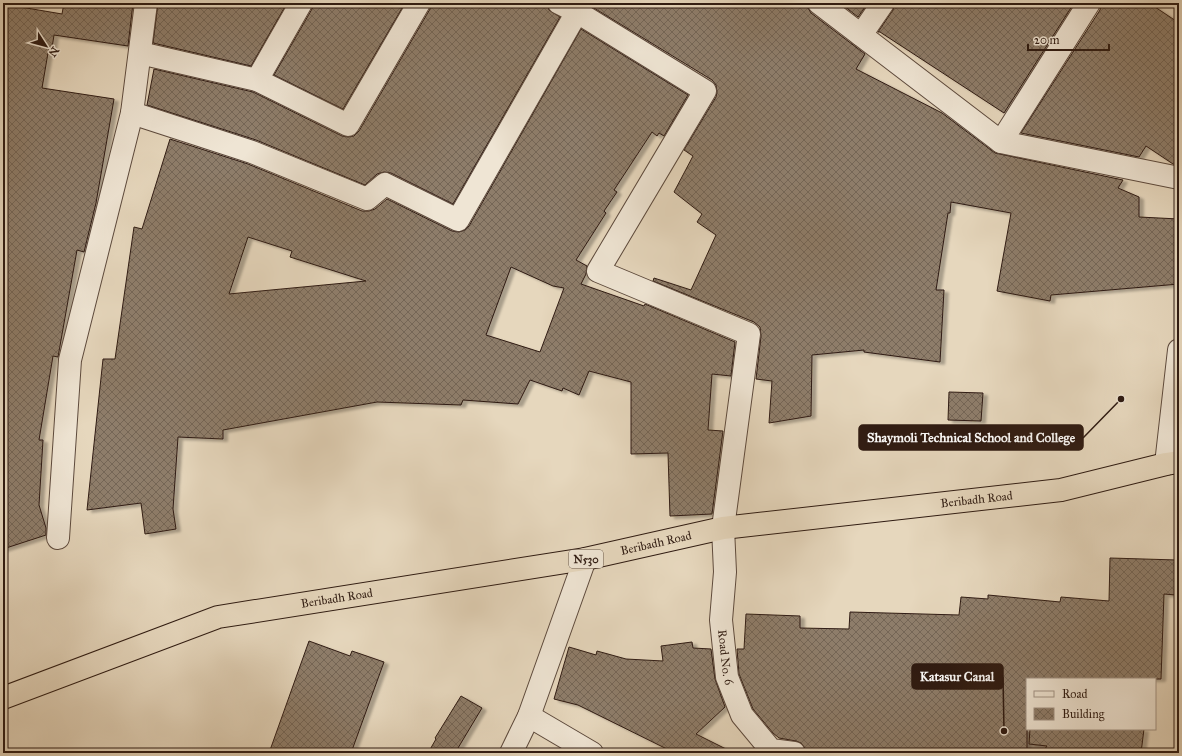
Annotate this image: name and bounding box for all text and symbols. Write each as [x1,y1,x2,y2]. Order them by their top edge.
north arrow [26,26,66,66]
scale bar [1028,26,1109,52]
text: 20 m [1034,33,1060,47]
text: N [45,44,62,60]
callout: Shaymoli Technical School and College [859,425,1083,450]
text: Shaymoli Technical School and College [867,430,1076,446]
street label: Beribadh Road [940,488,1013,510]
street label: Beribadh Road [619,528,693,558]
road number: N530 [569,550,603,568]
street label: Beribadh Road [300,586,374,611]
street label: Road No. 6 [715,629,737,688]
callout: Katasur Canal [912,664,1003,689]
text: Katasur Canal [920,669,995,685]
legend [1026,678,1156,730]
text: Road [1062,687,1088,701]
text: Building [1062,707,1105,722]

